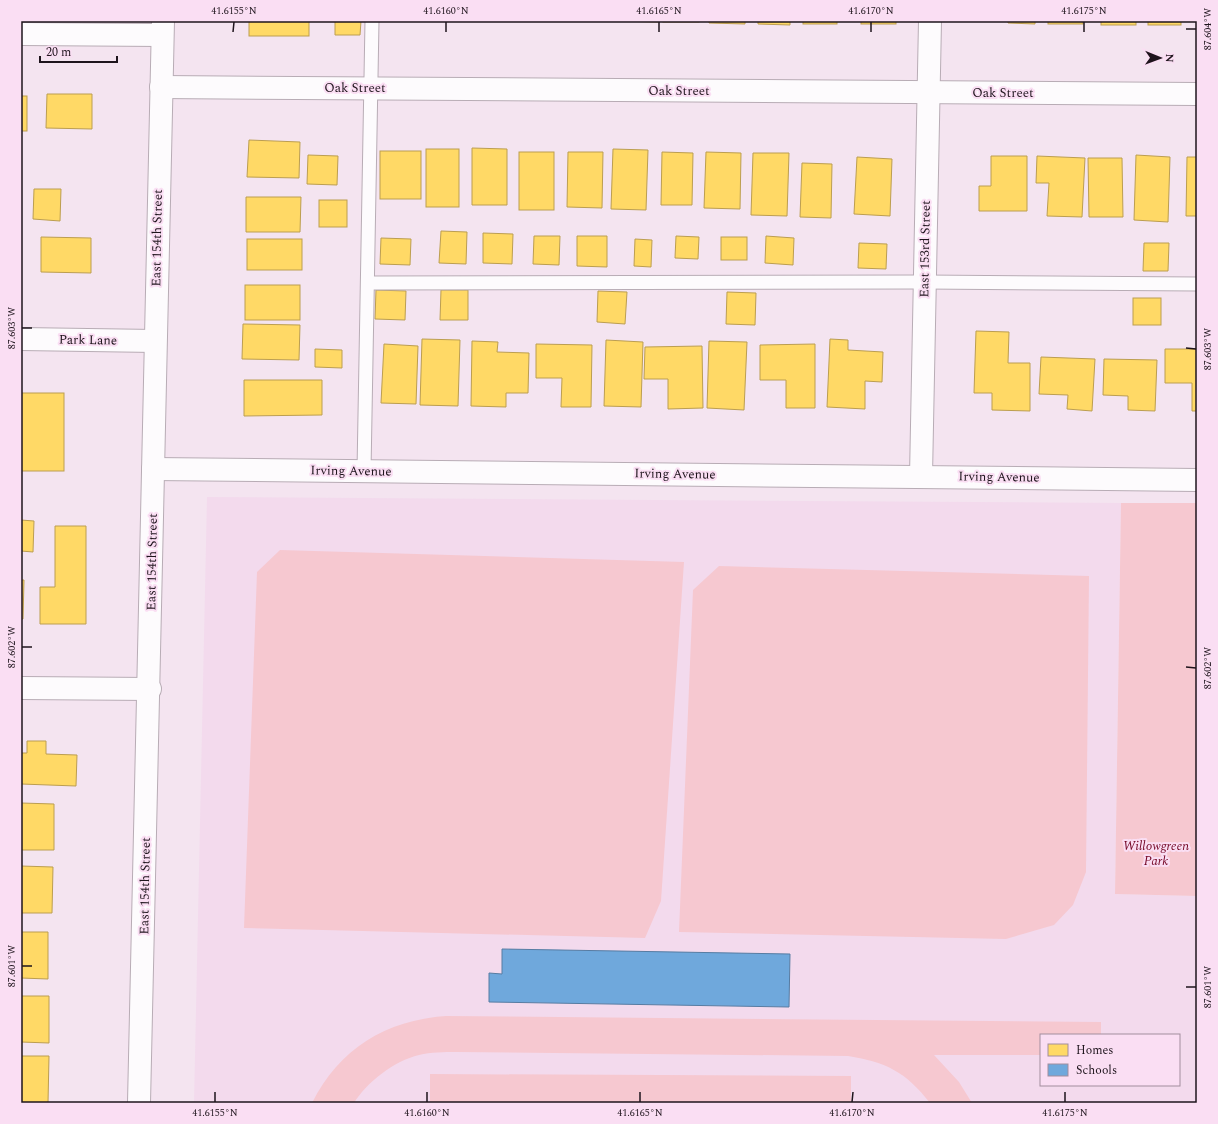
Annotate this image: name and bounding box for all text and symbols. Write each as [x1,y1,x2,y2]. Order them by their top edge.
text: 41.6155°N [211,3,257,19]
text: 41.6160°N [423,3,469,19]
text: 41.6165°N [636,3,682,19]
text: 41.6170°N [848,3,894,19]
text: 41.6175°N [1061,3,1107,19]
text: 87.604°W [1200,8,1216,50]
scale bar [40,38,117,64]
north arrow [1140,38,1180,78]
text: 20 m [46,43,71,62]
text: N [1161,54,1178,63]
street label: Oak Street [324,78,386,98]
street label: Oak Street [648,81,710,101]
street label: Oak Street [972,83,1034,103]
street label: East 154th Street [146,189,168,287]
street label: East 153rd Street [914,200,936,298]
text: 87.603°W [4,307,20,349]
text: 87.603°W [1200,328,1216,370]
street label: Park Lane [59,329,117,351]
street label: Irving Avenue [310,460,392,482]
street label: Irving Avenue [634,463,716,485]
street label: Irving Avenue [958,466,1040,488]
street label: East 154th Street [141,513,163,611]
text: 87.602°W [4,626,20,668]
text: 87.602°W [1200,647,1216,689]
park label: Willowgreen Park [1123,836,1189,871]
street label: East 154th Street [134,837,156,935]
text: 87.601°W [4,945,20,987]
text: 87.601°W [1200,966,1216,1008]
legend [1040,1034,1180,1086]
text: Homes [1076,1041,1114,1060]
text: Schools [1076,1061,1117,1080]
text: 41.6155°N [192,1105,238,1121]
text: 41.6160°N [404,1105,450,1121]
text: 41.6165°N [617,1105,663,1121]
text: 41.6170°N [829,1105,875,1121]
text: 41.6175°N [1042,1105,1088,1121]

